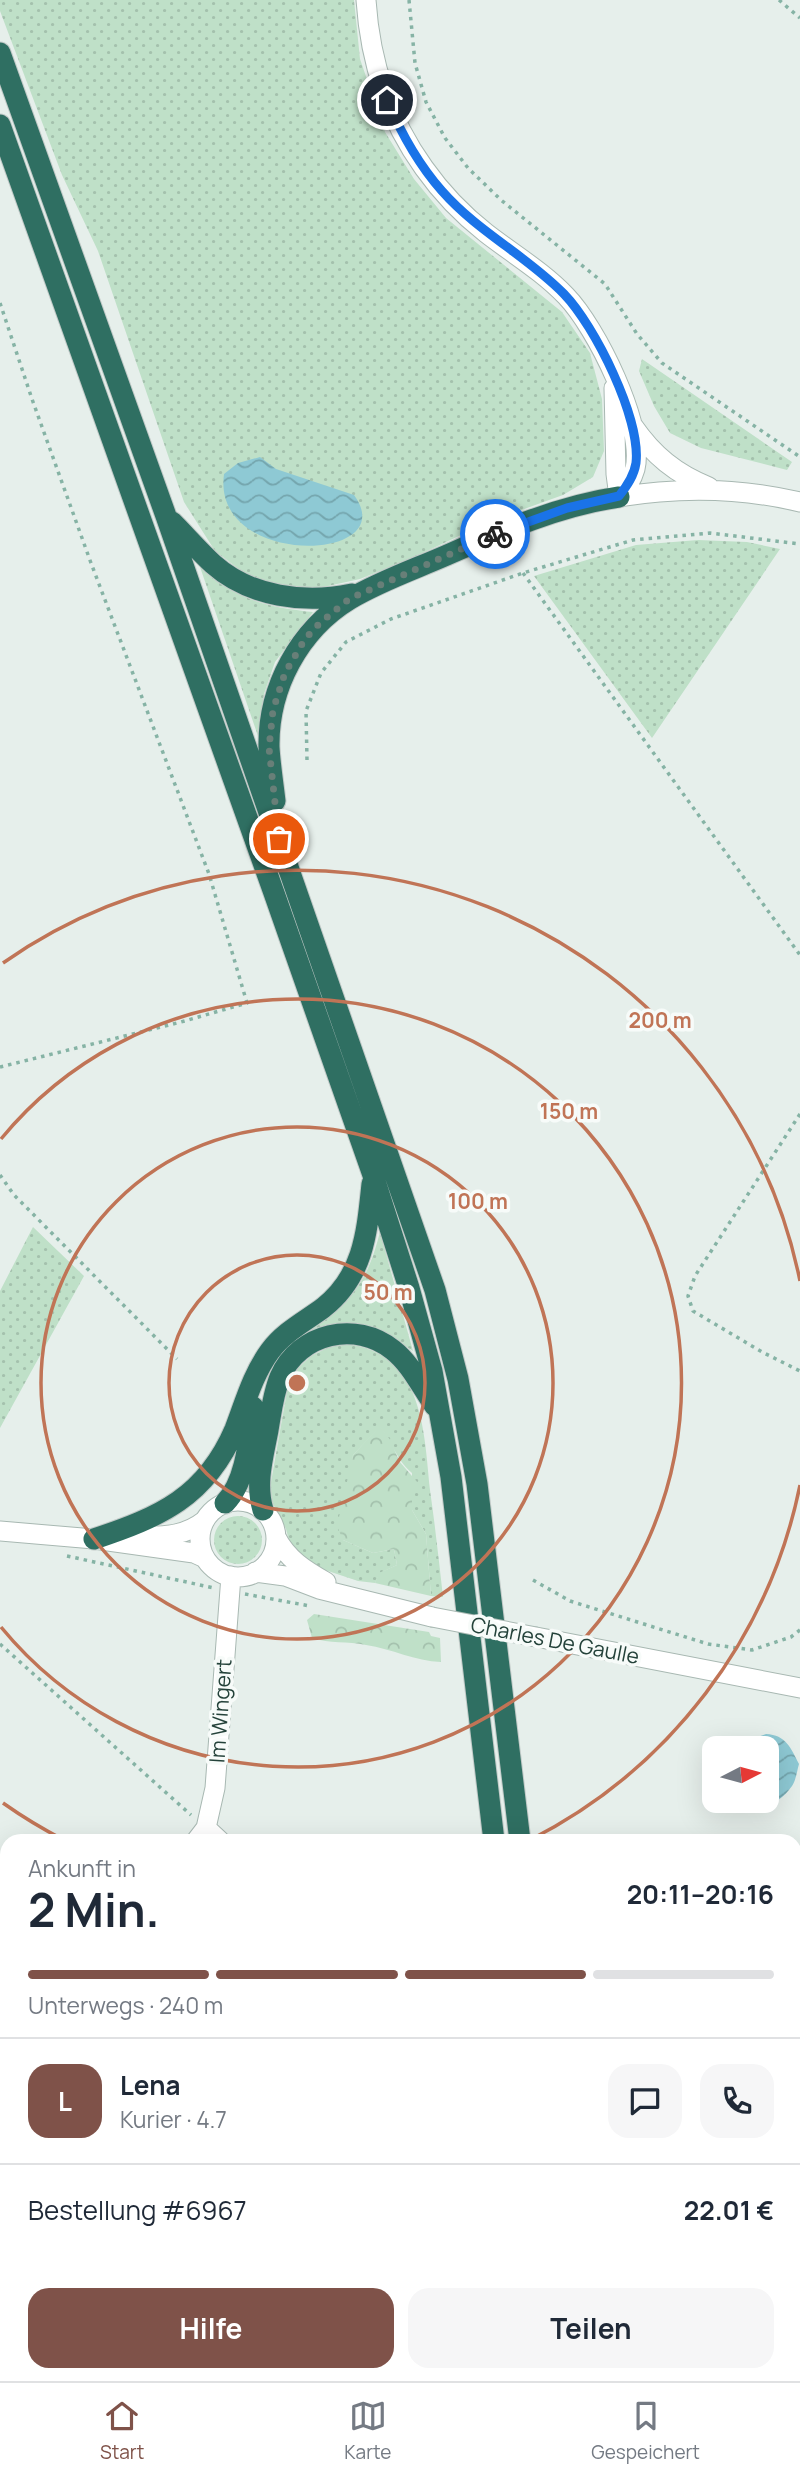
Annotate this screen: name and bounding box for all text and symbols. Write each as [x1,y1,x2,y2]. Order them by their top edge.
pin [357,70,417,130]
icon: home [368,81,406,119]
courier [460,499,530,569]
icon: bike [476,515,514,553]
pin [249,809,309,869]
icon: bag [260,820,298,858]
text: 200 m [628,1006,692,1034]
text: 150 m [540,1097,598,1125]
text: 100 m [448,1187,508,1215]
text: 50 m [363,1278,413,1306]
centre of rings [285,1371,309,1395]
street label: Charles De Gaulle [469,1610,642,1670]
street label: Im Wingert [202,1658,238,1764]
north arrow [702,1736,779,1813]
map controls [702,1736,779,1813]
text: Ankunft in [28,1852,136,1884]
text: 20:11–20:16 [627,1876,774,1912]
text: 2 Min. [28,1878,160,1941]
text: Unterwegs · 240 m [28,1989,223,2021]
button: chat [608,2064,682,2138]
button: phone [700,2064,774,2138]
text: Lena [120,2067,180,2103]
text: L [58,2083,72,2119]
text: Kurier · 4.7 [120,2103,227,2135]
text: Bestellung #6967 [28,2192,247,2228]
text: 22.01 € [684,2192,774,2228]
button: Hilfe [28,2288,394,2368]
button: Teilen [408,2288,774,2368]
tab: Start [100,2397,144,2465]
tab: Karte [344,2397,391,2465]
tab: Gespeichert [591,2397,700,2465]

